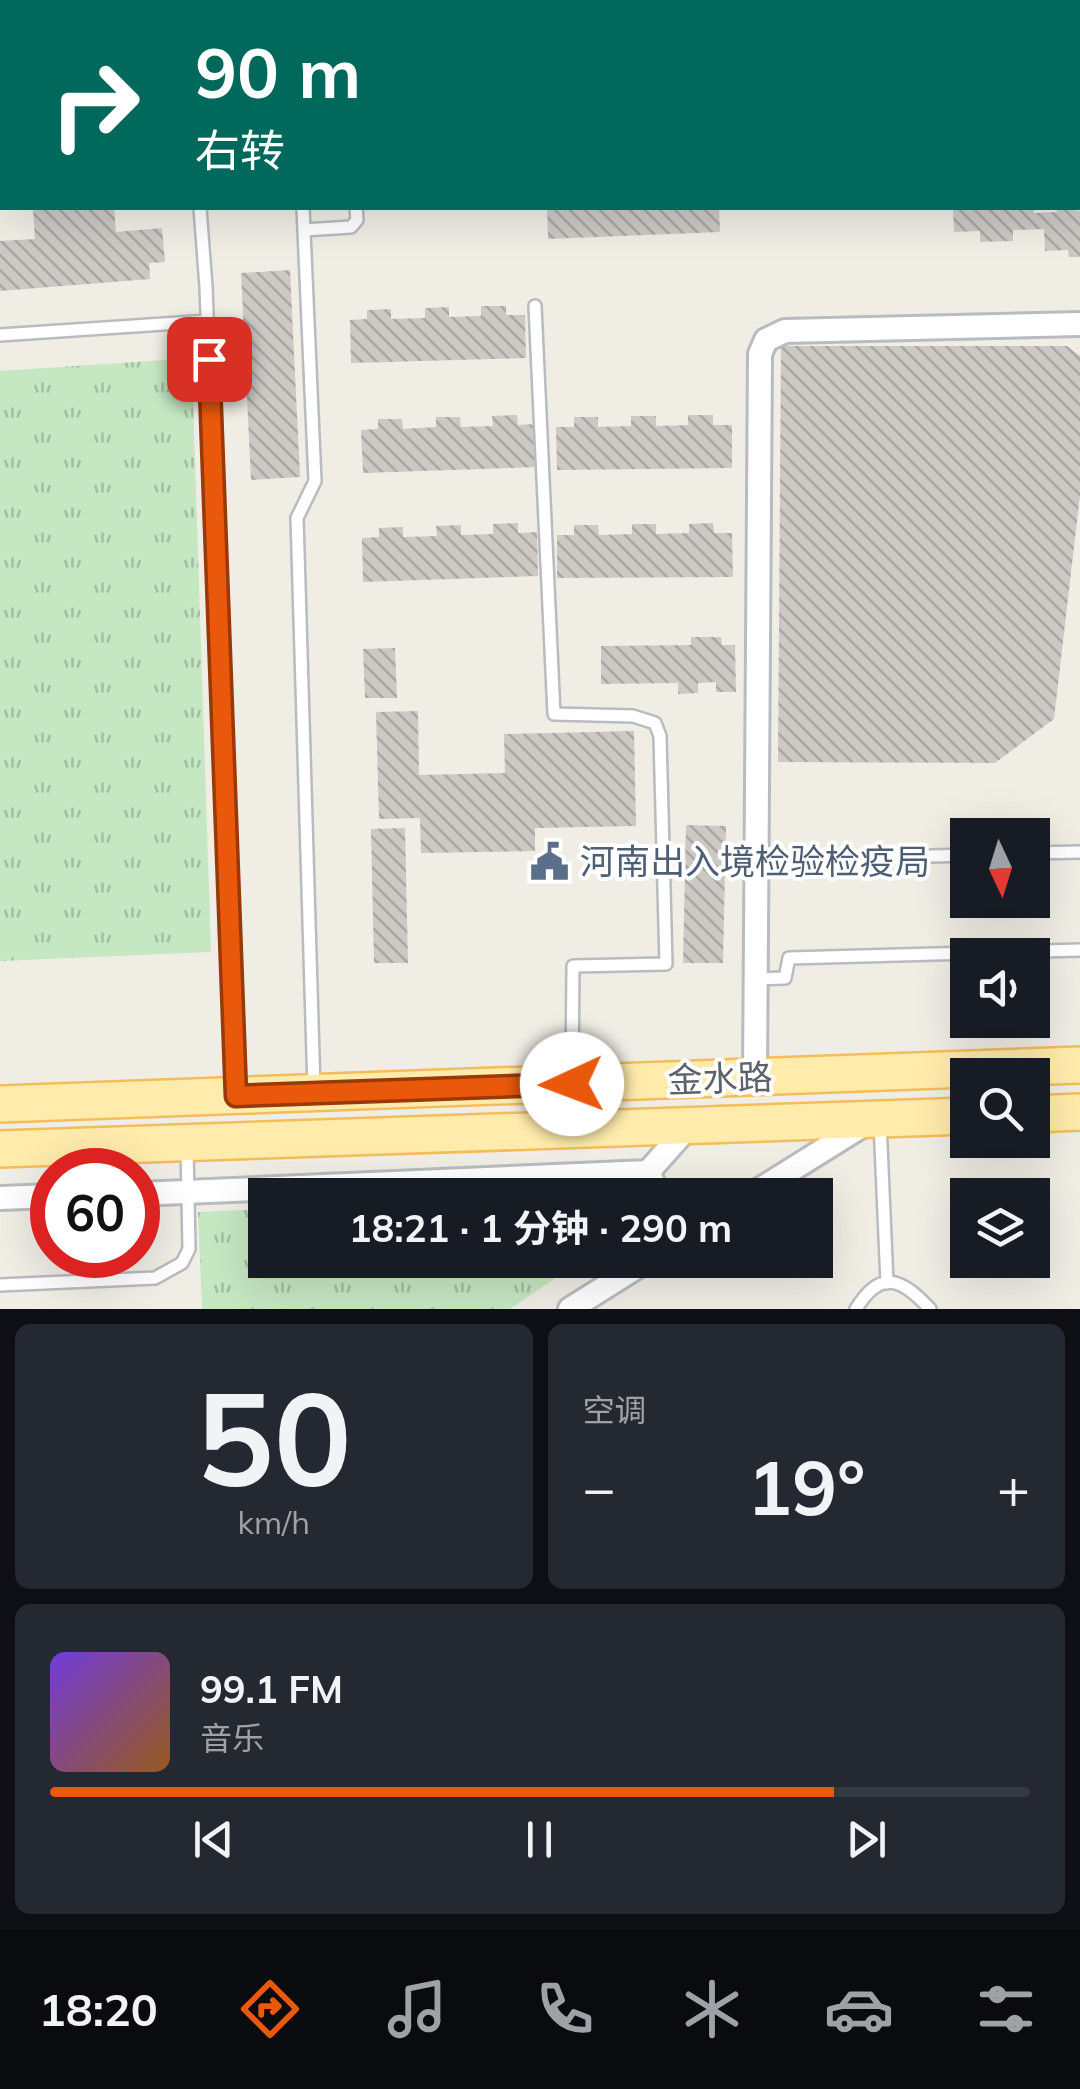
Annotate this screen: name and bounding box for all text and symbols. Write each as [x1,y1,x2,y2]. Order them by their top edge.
text: 90 m [195,28,361,116]
icon: right [30,40,160,170]
text: 右转 [195,122,285,178]
pin [167,317,252,402]
icon: arrive [182,332,237,387]
north arrow [950,818,1050,918]
map controls [950,818,1050,1278]
place label: 河南出入境检验检疫局 [580,839,930,883]
public building icon: 河南出入境检验检疫局 [529,840,571,882]
button: sound [950,938,1050,1038]
position arrow [520,1032,624,1136]
street label: 金水路 [667,1054,773,1102]
button: search [950,1058,1050,1158]
speed limit sign: 60 [30,1148,160,1278]
button: layers [950,1178,1050,1278]
text: 18:21 · 1 分钟 · 290 m [349,1204,732,1252]
text: 50 [196,1355,352,1519]
text: 空调 [583,1390,647,1430]
text: 19° [747,1440,865,1534]
text: − [583,1453,616,1522]
text: + [997,1453,1030,1522]
text: km/h [238,1502,310,1542]
text: 99.1 FM [200,1665,343,1713]
text: 音乐 [200,1718,264,1758]
icon: previous [186,1812,241,1867]
icon: pause [512,1812,567,1867]
icon: next [839,1812,894,1867]
icon: directions [235,1974,305,2044]
icon: music [382,1974,452,2044]
icon: phone [530,1974,600,2044]
icon: climate [677,1974,747,2044]
icon: car [824,1974,894,2044]
icon: filters [971,1974,1041,2044]
text: 18:20 [39,1981,158,2037]

